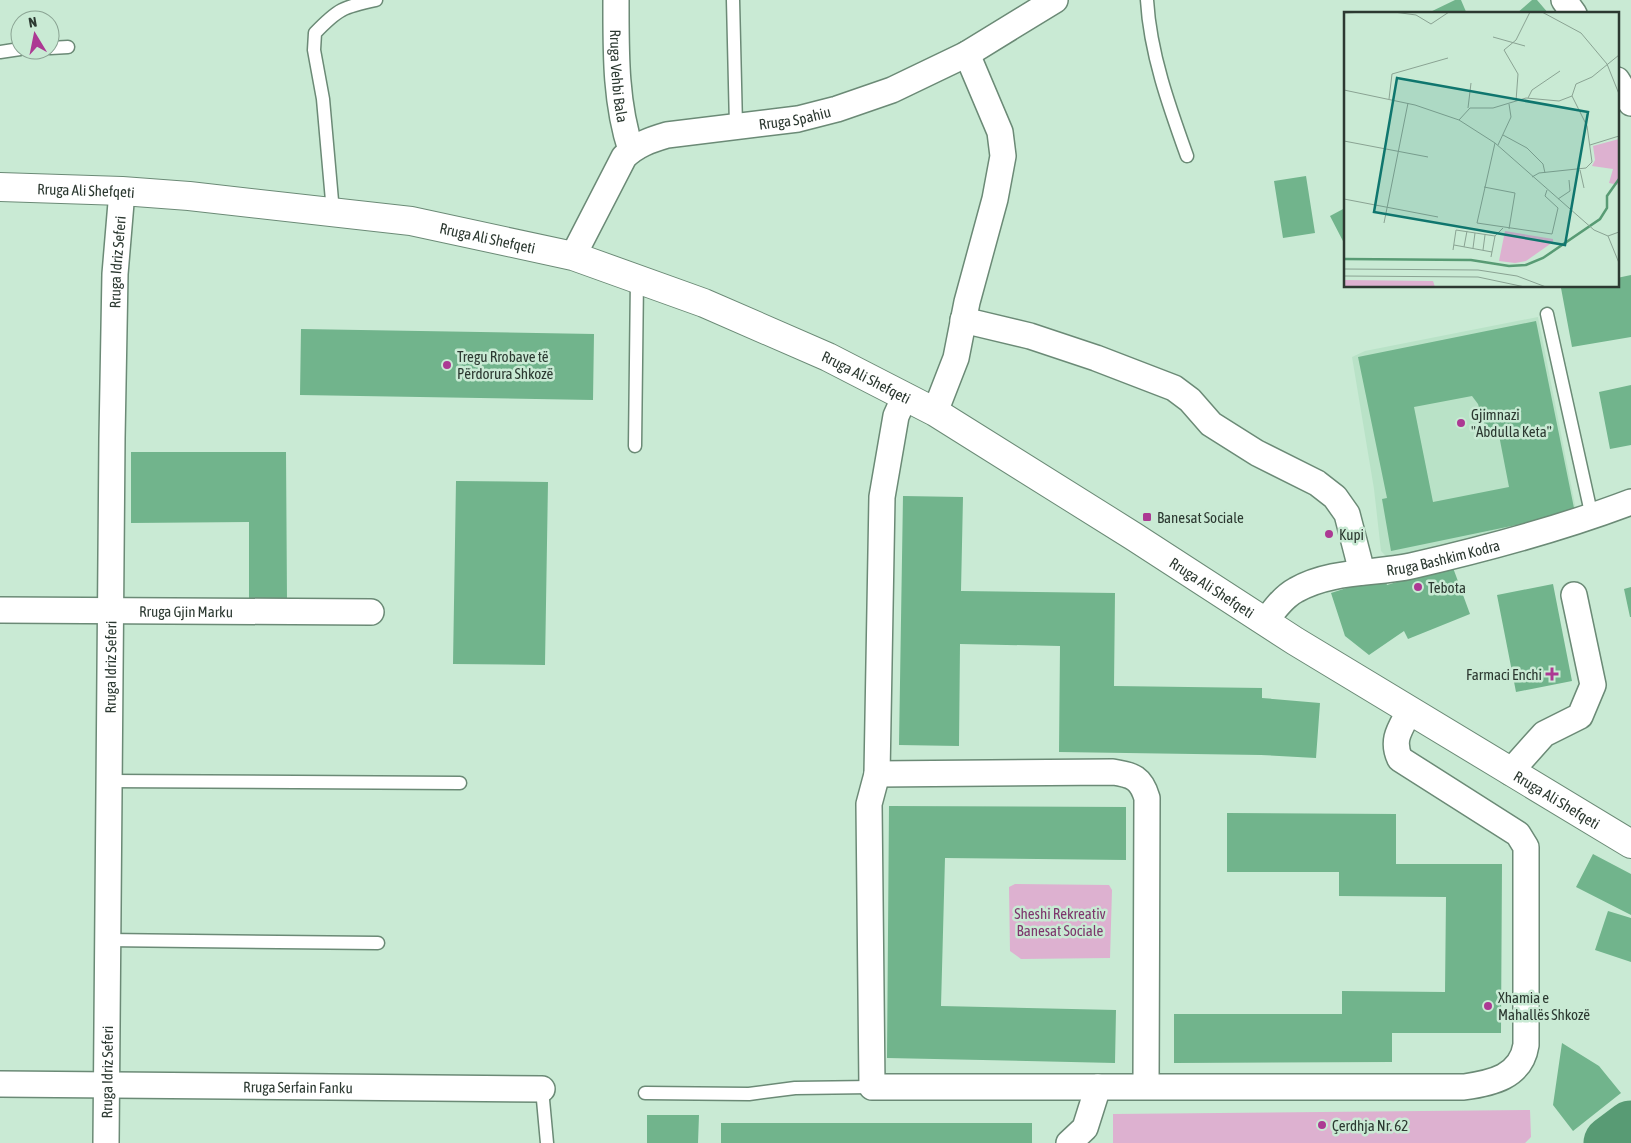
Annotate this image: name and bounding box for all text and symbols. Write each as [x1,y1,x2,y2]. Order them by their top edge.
north arrow [10,10,60,60]
inset map [1344,12,1618,288]
text: N [27,14,38,31]
street label: Rruga Vehbi Bala [608,29,632,124]
street label: Rruga Spahiu [758,103,832,132]
street label: Rruga Ali Shefqeti [37,180,135,200]
street label: Rruga Idriz Seferi [106,215,128,309]
street label: Rruga Ali Shefqeti [438,219,537,256]
street label: Rruga Ali Shefqeti [819,347,914,407]
place label: Tregu Rrobave të Përdorura Shkozë [457,348,553,382]
marker: Tregu Rrobave të Përdorura Shkozë [441,359,453,371]
place label: Gjimnazi "Abdulla Keta" [1471,406,1552,440]
marker: Gjimnazi "Abdulla Keta" [1455,417,1467,429]
place label: Banesat Sociale [1157,509,1244,526]
marker: Banesat Sociale [1141,511,1153,523]
place label: Kupi [1339,526,1364,543]
marker: Kupi [1323,528,1335,540]
street label: Rruga Bashkim Kodra [1385,536,1501,578]
street label: Rruga Ali Shefqeti [1167,554,1258,621]
place label: Tebota [1428,579,1466,596]
marker: Tebota [1412,581,1424,593]
street label: Rruga Gjin Marku [139,602,233,620]
street label: Rruga Idriz Seferi [101,621,119,713]
place label: Farmaci Enchi [1466,666,1542,683]
marker: Farmaci Enchi [1546,668,1558,680]
street label: Rruga Ali Shefqeti [1511,767,1603,832]
park label: Sheshi Rekreativ Banesat Sociale [1014,905,1106,939]
place label: Xhamia e Mahallës Shkozë [1498,989,1590,1023]
marker: Xhamia e Mahallës Shkozë [1482,1000,1494,1012]
street label: Rruga Idriz Seferi [98,1026,115,1118]
street label: Rruga Serfain Fanku [243,1078,353,1096]
place label: Çerdhja Nr. 62 [1332,1117,1408,1134]
marker: Çerdhja Nr. 62 [1316,1119,1328,1131]

